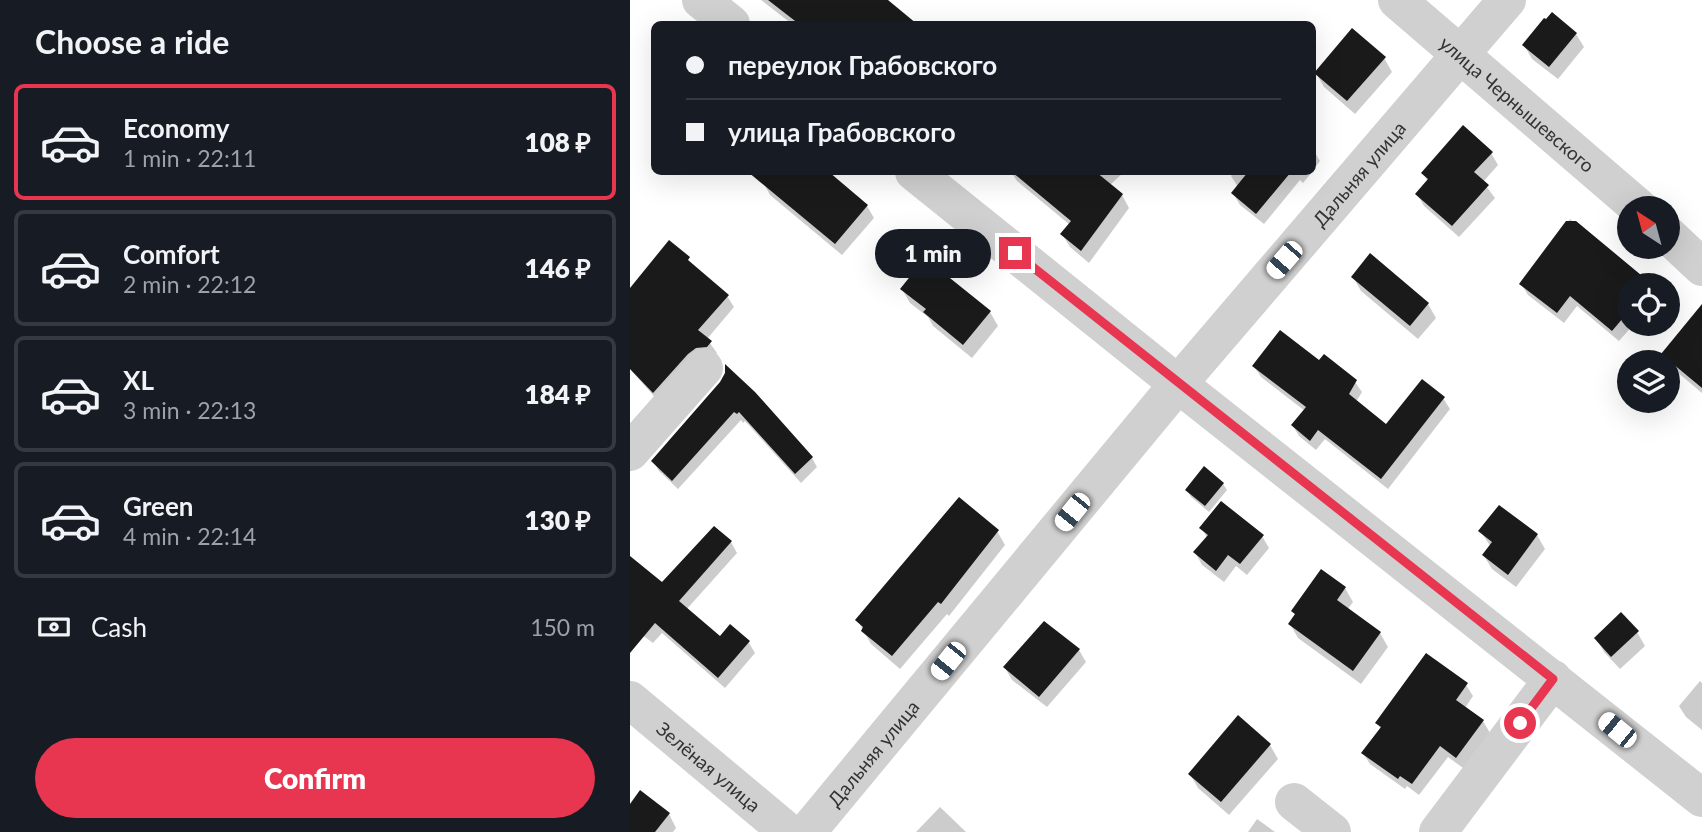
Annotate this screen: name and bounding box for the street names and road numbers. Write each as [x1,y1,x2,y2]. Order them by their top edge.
street label: улица Чернышевского [1435,31,1600,177]
street label: Дальняя улица [1307,116,1410,231]
street label: Дальняя улица [822,695,923,810]
street label: Зелёная улица [652,716,766,816]

